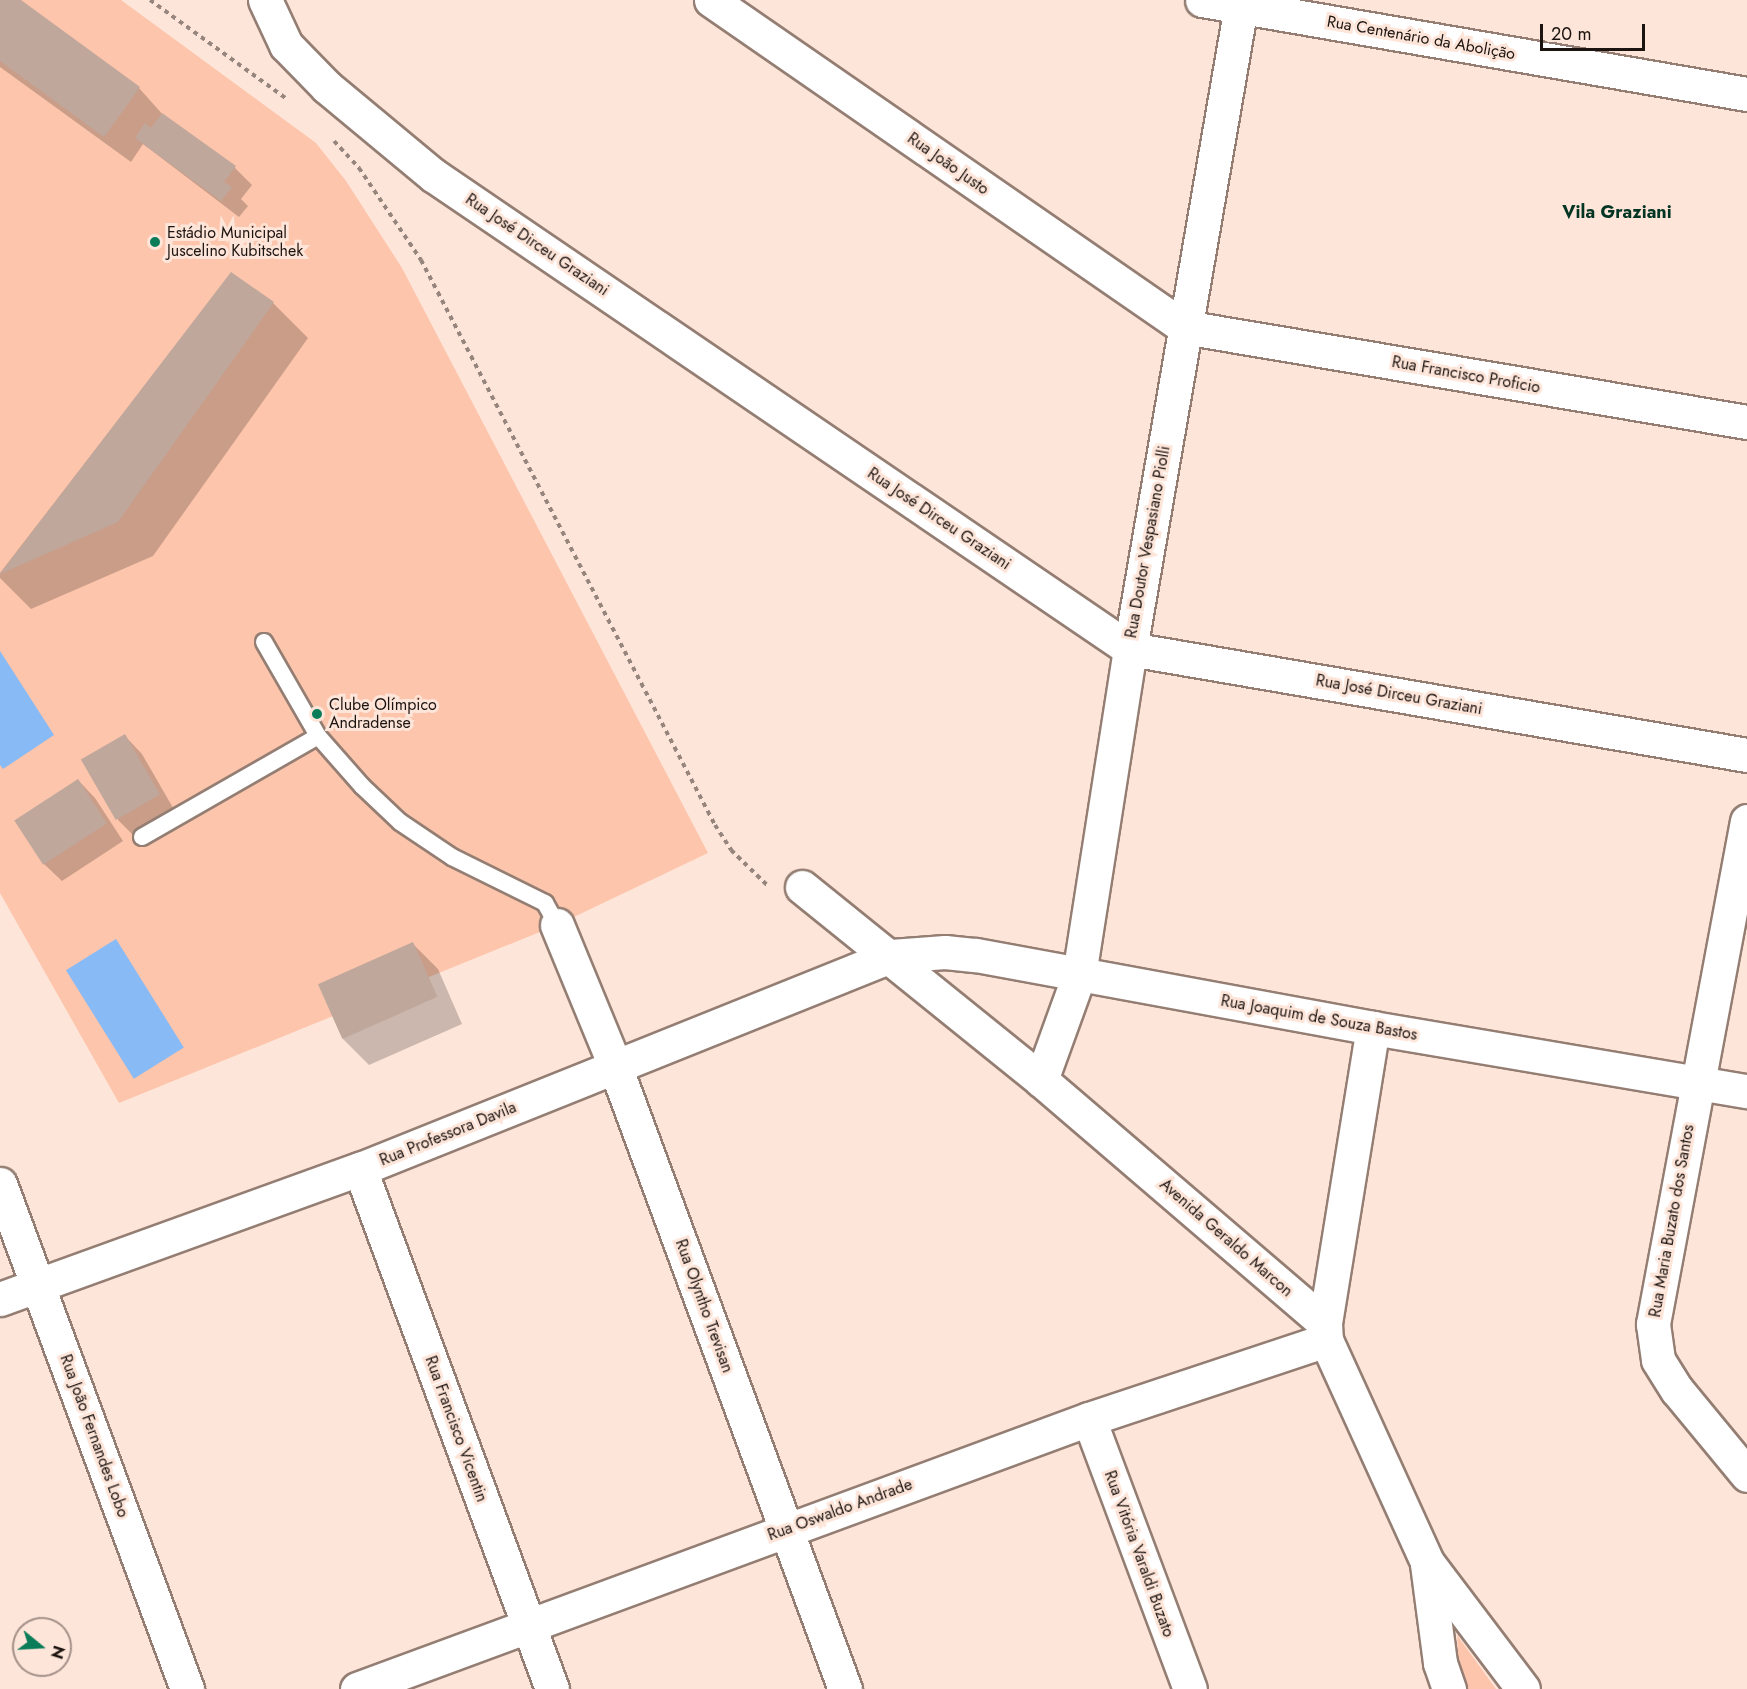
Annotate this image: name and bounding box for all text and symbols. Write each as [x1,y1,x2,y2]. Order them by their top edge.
street label: Rua Centenário da Abolição [1325,12,1517,64]
scale bar [1543,12,1648,50]
text: 20 m [1551,21,1591,47]
street label: Rua João Justo [904,129,992,199]
street label: Rua José Dirceu Graziani [462,190,612,300]
district label: Vila Graziani [1562,201,1672,223]
place label: Estádio Municipal Juscelino Kubitschek [167,223,303,261]
marker: Estádio Municipal Juscelino Kubitschek [148,235,162,249]
street label: Rua Francisco Proficio [1390,352,1542,398]
street label: Rua Doutor Vespasiano Piolli [1122,444,1174,640]
street label: Rua José Dirceu Graziani [864,464,1014,574]
street label: Rua José Dirceu Graziani [1314,671,1484,719]
place label: Clube Olímpico Andradense [329,695,437,733]
marker: Clube Olímpico Andradense [310,707,324,721]
street label: Rua Joaquim de Souza Bastos [1219,991,1419,1045]
street label: Rua Professora Davila [377,1098,519,1170]
street label: Rua Maria Buzato dos Santos [1646,1123,1698,1319]
street label: Avenida Geraldo Marcon [1156,1175,1296,1301]
street label: Rua Olyntho Trevisan [671,1237,737,1375]
street label: Rua João Fernandes Lobo [56,1352,132,1520]
street label: Rua Francisco Vicentin [421,1353,491,1505]
street label: Rua Vitória Varaldi Buzato [1100,1468,1178,1640]
street label: Rua Oswaldo Andrade [765,1475,915,1545]
north arrow [12,1617,72,1677]
text: N [45,1642,71,1662]

